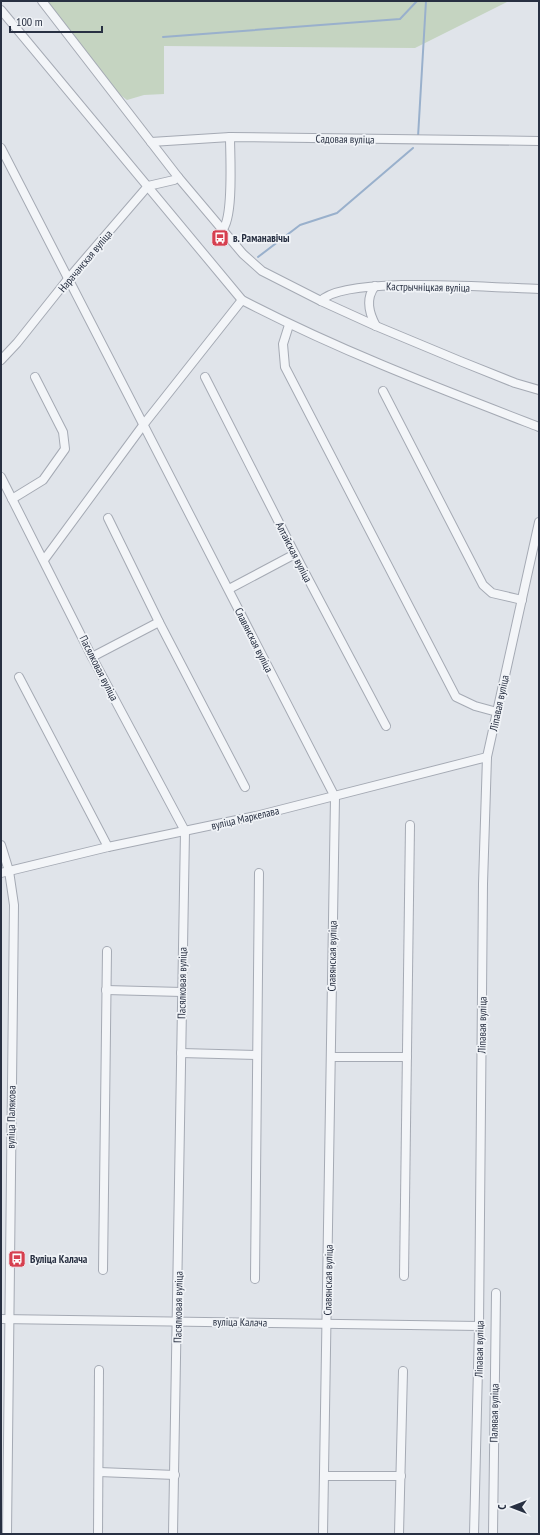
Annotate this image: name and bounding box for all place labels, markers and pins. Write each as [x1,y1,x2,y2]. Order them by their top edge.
bus stop icon: в. Раманавічы [210,228,230,248]
place label: в. Раманавічы [233,231,290,245]
bus stop icon: Вуліца Калача [7,1249,27,1269]
place label: Вуліца Калача [30,1252,88,1266]

